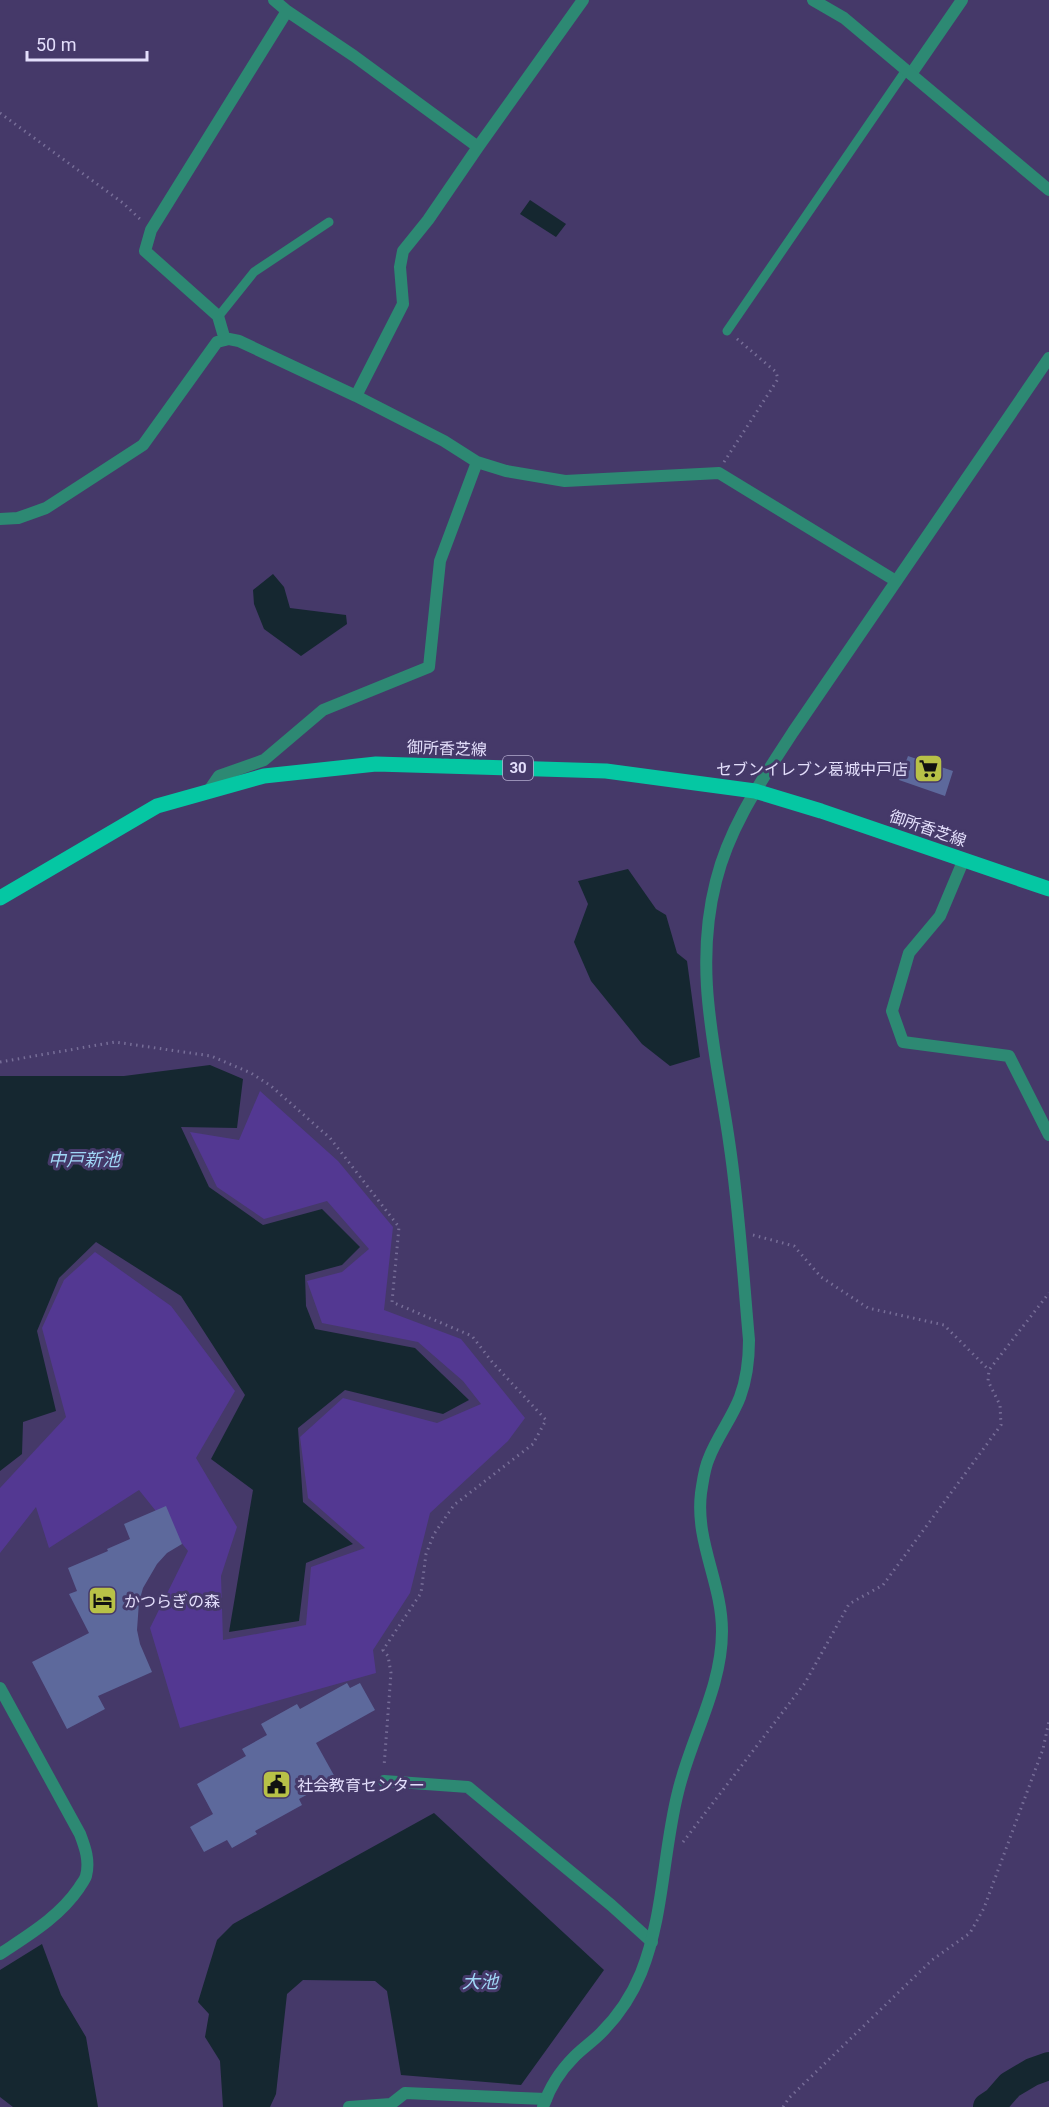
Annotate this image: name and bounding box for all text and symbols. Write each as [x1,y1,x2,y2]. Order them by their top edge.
scale bar [27,24,147,62]
text: 50 m [36,34,76,55]
street label: 御所香芝線 [407,738,487,759]
supermarket icon: セブンイレブン葛城中戸店 [913,753,945,785]
road number: 30 [503,756,533,780]
place label: セブンイレブン葛城中戸店 [716,760,908,779]
street label: 御所香芝線 [887,806,969,850]
water label: 中戸新池 [48,1149,122,1170]
hotel icon: かつらぎの森 [87,1585,119,1617]
place label: かつらぎの森 [124,1592,220,1611]
public building icon: 社会教育センター [260,1769,292,1801]
place label: 社会教育センター [297,1776,425,1795]
water label: 大池 [462,1971,500,1992]

